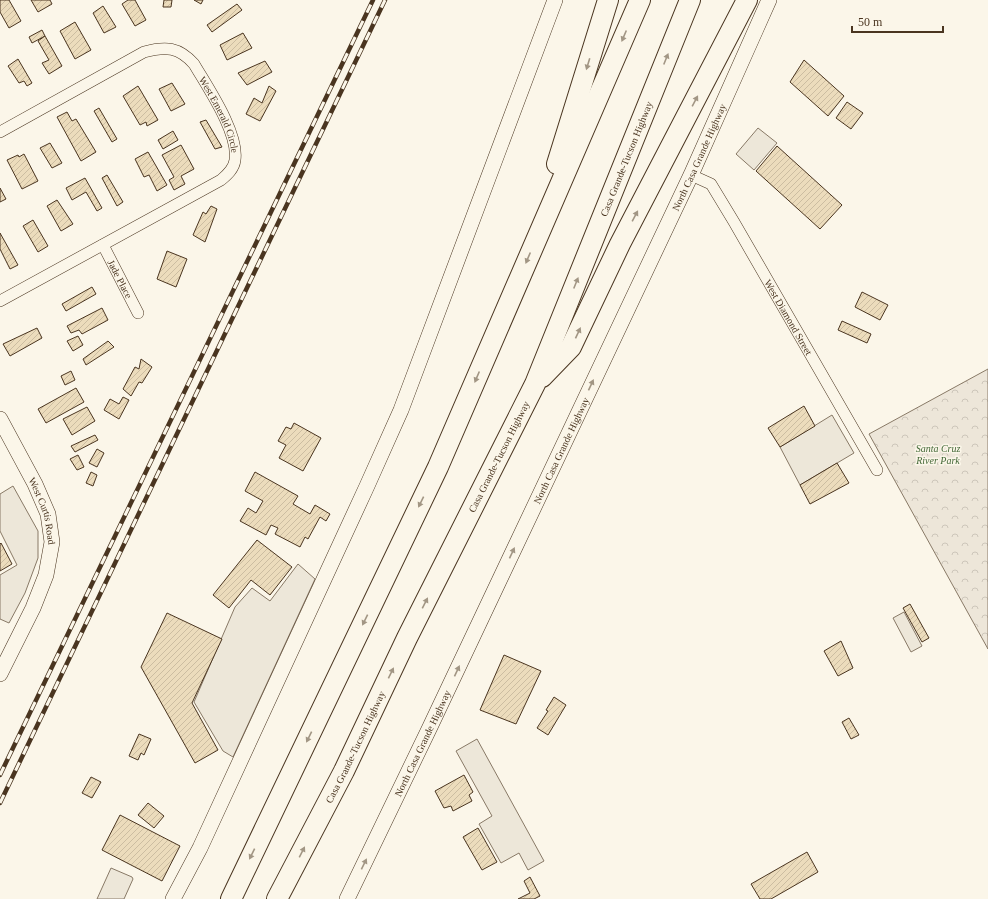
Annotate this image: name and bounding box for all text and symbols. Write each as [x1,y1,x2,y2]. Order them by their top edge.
scale bar [852,8,943,34]
text: 50 m [858,15,883,29]
one-way arrow [621,30,627,42]
one-way arrow [664,52,670,64]
one-way arrow [585,58,591,70]
street label: West Emerald Circle [197,75,240,154]
one-way arrow [692,95,698,107]
street label: Casa Grande-Tucson Highway [598,100,655,218]
street label: North Casa Grande Highway [670,102,728,213]
one-way arrow [631,210,638,222]
one-way arrow [525,252,532,264]
street label: Jade Place [105,258,135,301]
one-way arrow [573,277,579,289]
street label: West Diamond Street [762,277,815,357]
one-way arrow [575,327,581,339]
one-way arrow [474,372,480,383]
one-way arrow [588,379,594,391]
street label: North Casa Grande Highway [531,396,591,506]
street label: Casa Grande-Tucson Highway [466,399,532,514]
park label: Santa Cruz River Park [915,443,960,466]
street label: West Curtis Road [26,475,57,545]
one-way arrow [418,497,424,508]
one-way arrow [509,548,515,559]
one-way arrow [422,598,428,609]
one-way arrow [362,614,368,625]
one-way arrow [454,665,460,677]
one-way arrow [388,667,394,679]
street label: North Casa Grande Highway [392,688,453,798]
street label: Casa Grande-Tucson Highway [323,689,387,805]
one-way arrow [306,731,312,742]
one-way arrow [298,846,305,858]
one-way arrow [249,848,255,860]
one-way arrow [361,858,367,870]

